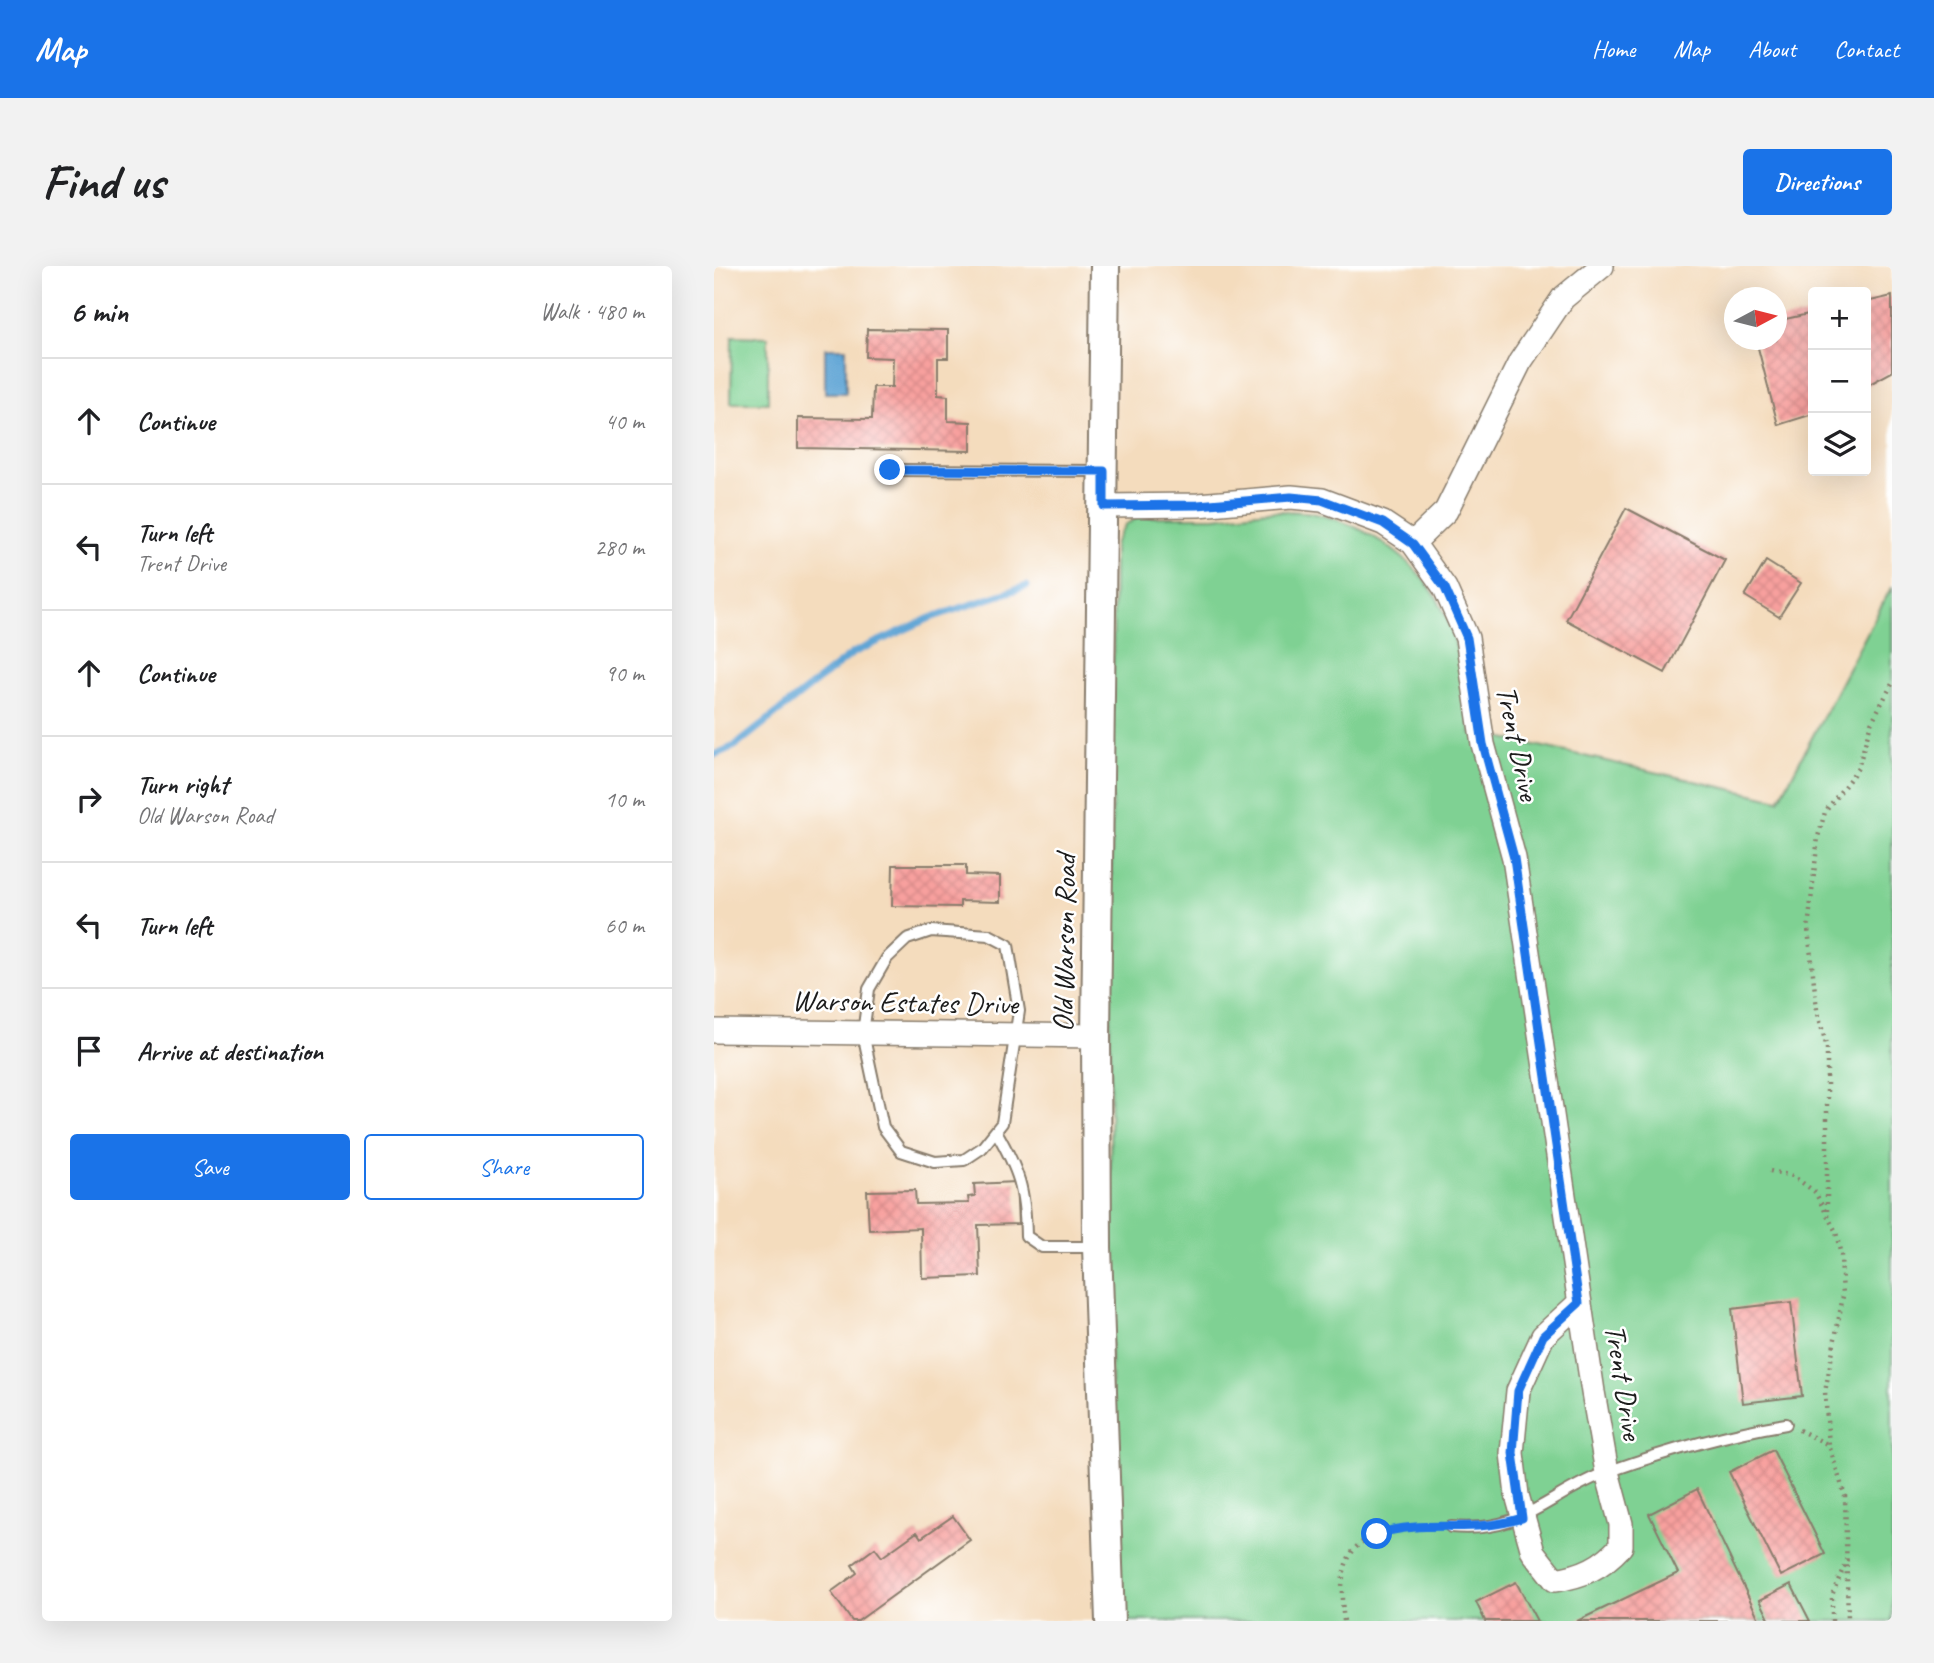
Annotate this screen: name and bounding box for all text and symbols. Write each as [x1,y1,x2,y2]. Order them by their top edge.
text: Map [35,28,86,70]
text: Home [1592,34,1635,64]
text: Map [1673,34,1710,64]
text: About [1748,34,1796,64]
text: Contact [1834,34,1899,64]
button: Directions [1743,149,1892,215]
text: Find us [42,151,164,213]
north arrow [1724,287,1787,350]
map controls [1808,287,1871,476]
button: + [1808,287,1871,350]
text: 6 min [70,293,128,331]
text: Walk · 480 m [540,297,644,326]
button: − [1808,350,1871,413]
icon: ahead [70,402,108,440]
text: Continue [137,405,215,438]
text: 40 m [605,407,644,436]
button: layers [1808,413,1871,476]
route end [874,454,905,485]
text: Turn left [137,516,212,549]
icon: left [70,528,108,566]
text: 280 m [595,533,644,562]
text: Trent Drive [137,549,226,578]
icon: ahead [70,654,108,692]
text: Continue [137,657,215,690]
text: 90 m [605,659,644,688]
street label: Trent Drive [1487,682,1549,806]
text: Turn right [137,768,228,801]
icon: right [70,780,108,818]
text: 10 m [605,785,644,814]
text: Old Warson Road [137,801,273,830]
street label: Old Warson Road [1043,849,1085,1032]
icon: left [70,906,108,944]
text: Turn left [137,909,212,942]
text: 60 m [605,911,644,940]
street label: Warson Estates Drive [792,981,1021,1023]
icon: arrive [70,1032,108,1070]
text: Arrive at destination [137,1035,323,1068]
button: Save [70,1134,350,1200]
button: Share [364,1134,644,1200]
street label: Trent Drive [1596,1322,1652,1444]
route start [1361,1518,1392,1549]

